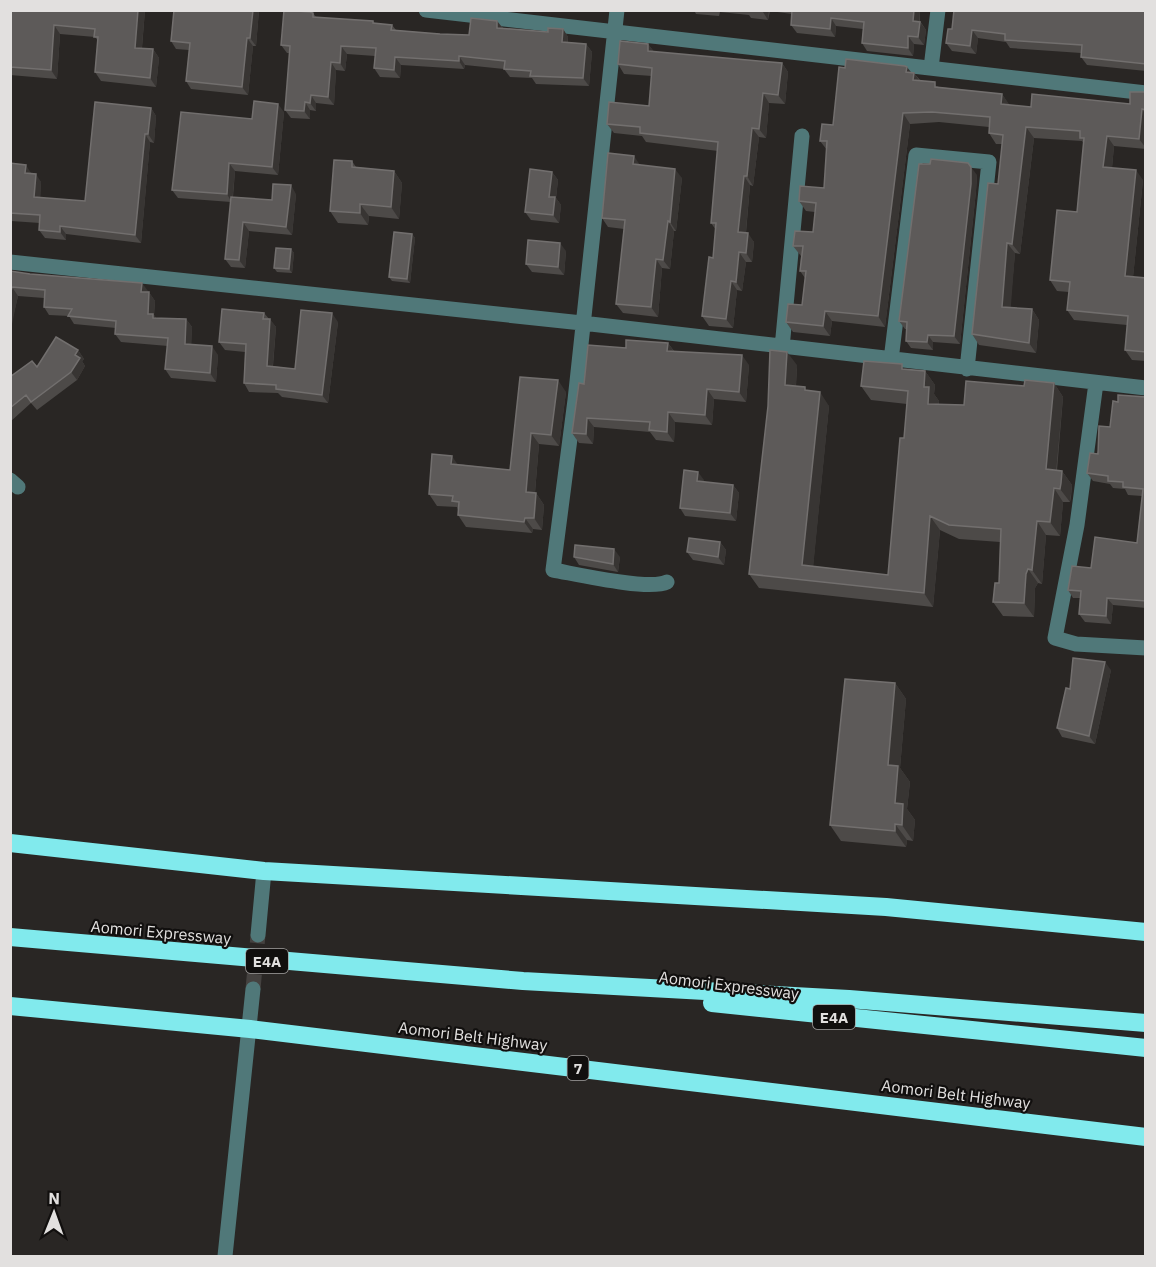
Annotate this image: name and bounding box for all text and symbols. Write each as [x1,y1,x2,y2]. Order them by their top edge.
street label: Aomori Expressway [90,916,232,948]
road number: E4A [246,949,288,973]
street label: Aomori Expressway [658,966,800,1004]
road number: E4A [813,1005,855,1029]
street label: Aomori Belt Highway [397,1017,549,1055]
road number: 7 [568,1056,588,1080]
street label: Aomori Belt Highway [880,1075,1032,1113]
north arrow [24,1183,84,1243]
text: N [48,1188,60,1208]

